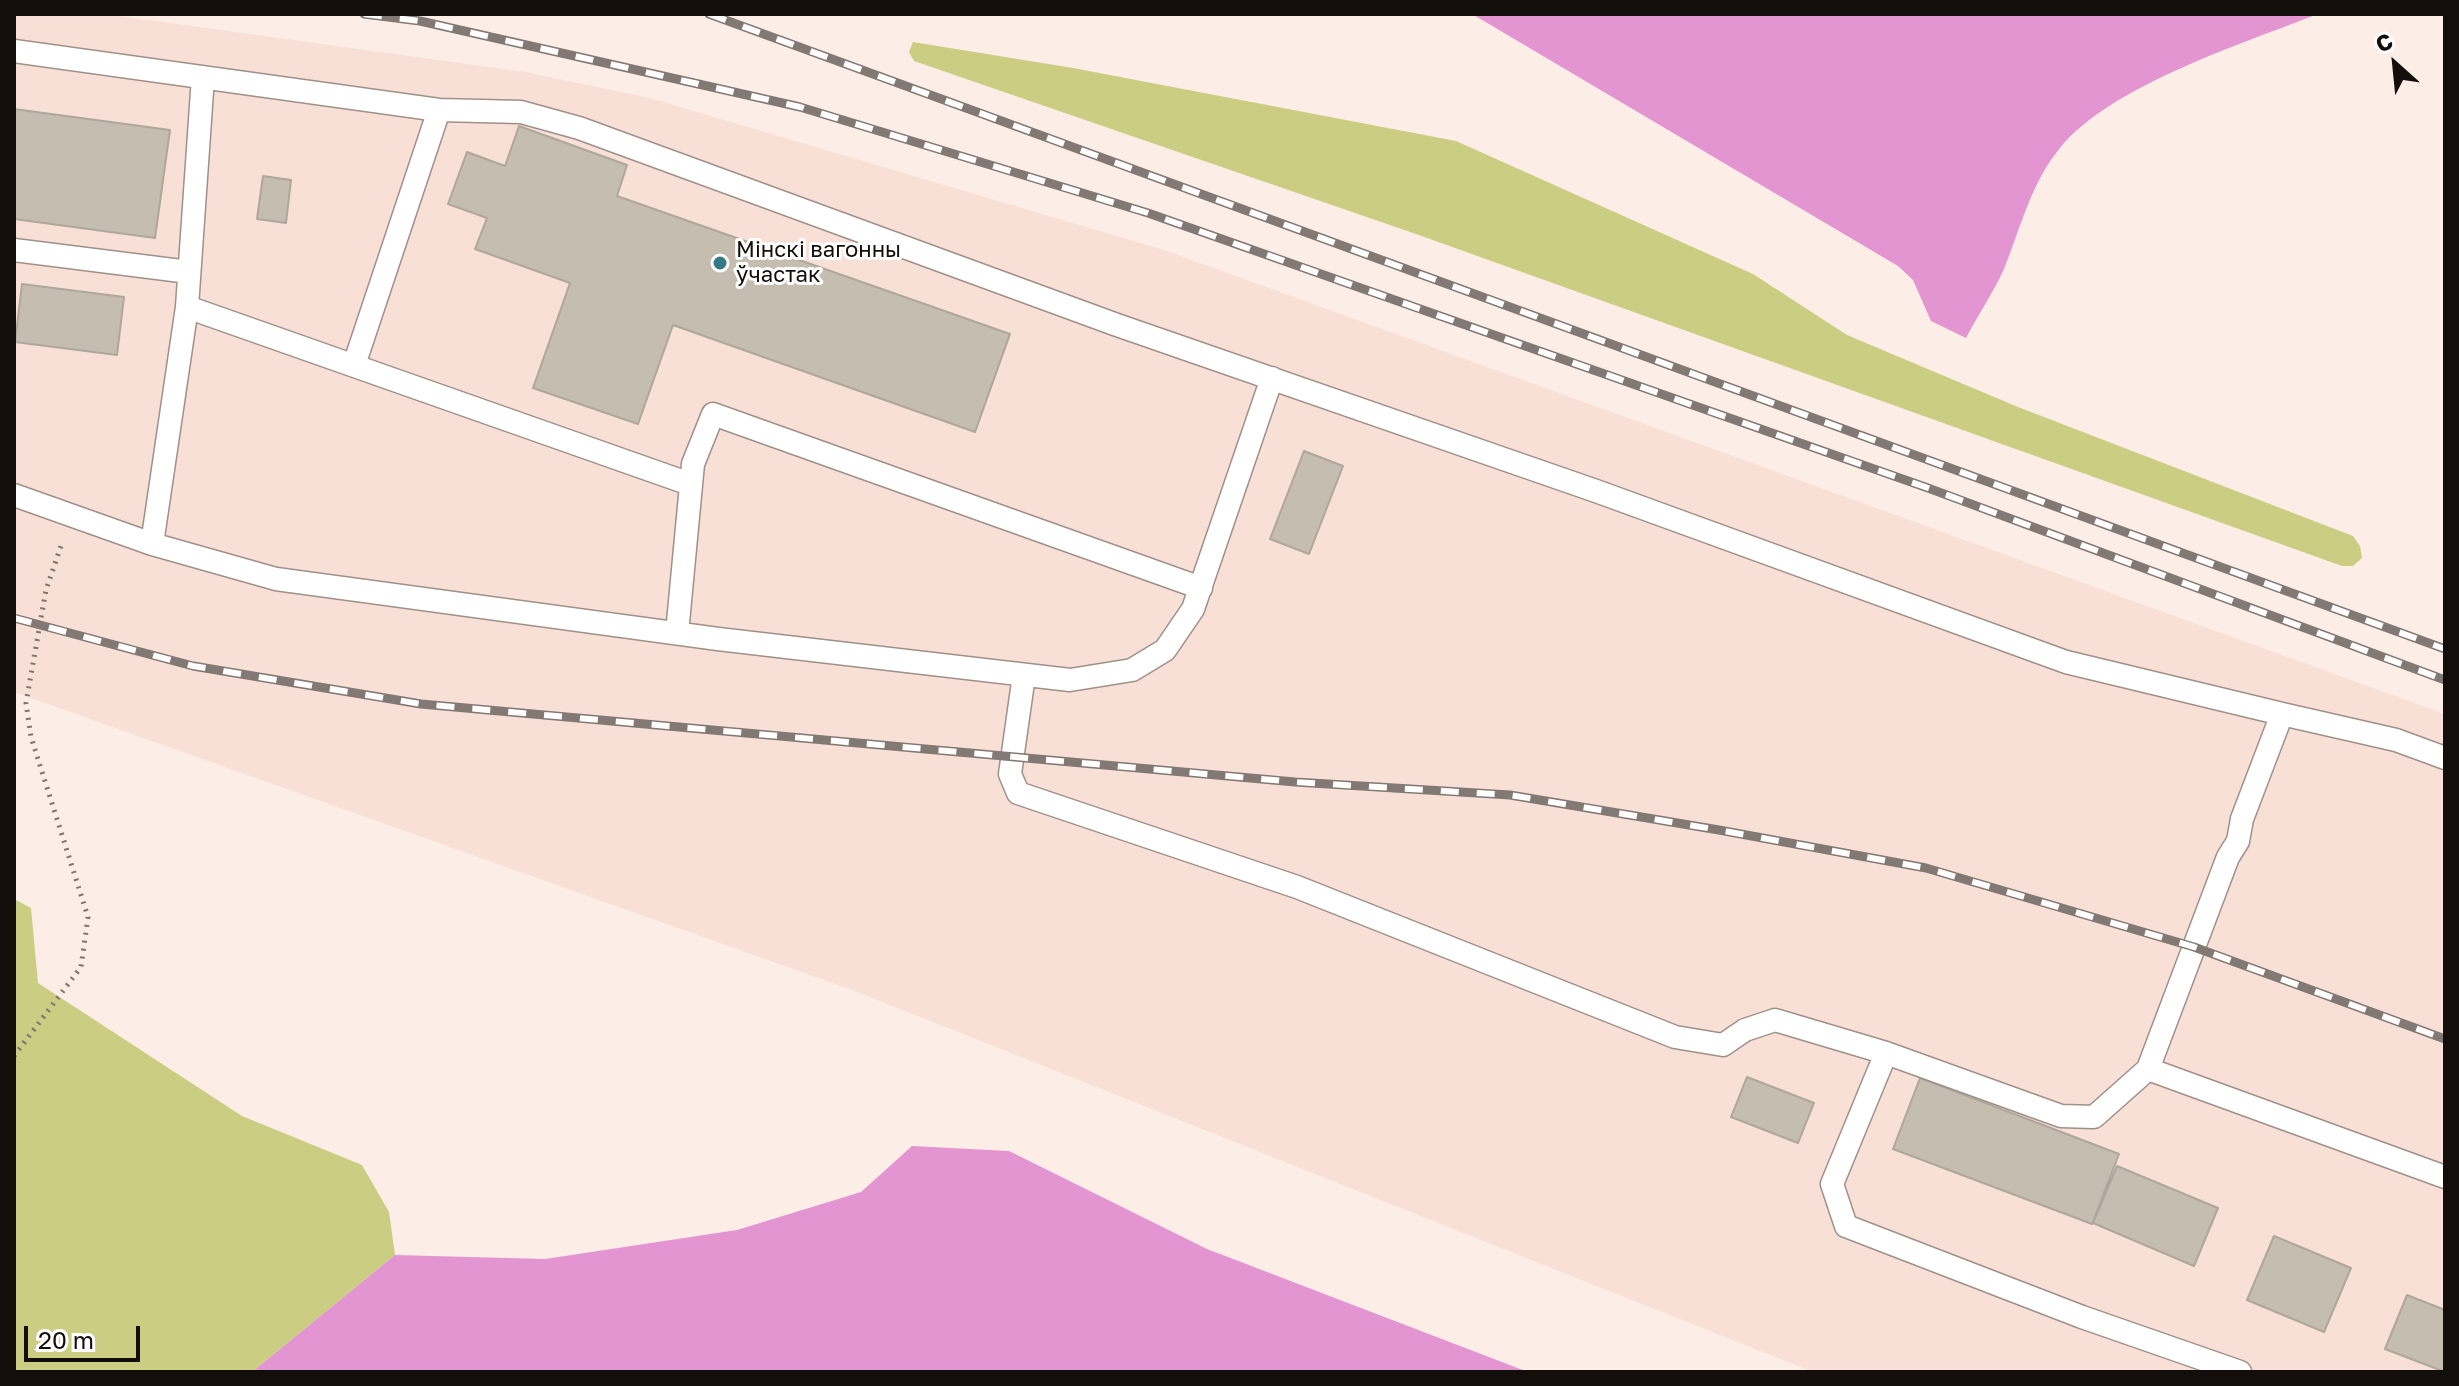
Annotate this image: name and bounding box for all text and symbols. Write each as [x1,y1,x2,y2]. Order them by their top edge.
north arrow [2355,24,2435,104]
text: С [2371,27,2397,58]
place label: Мінскі вагонны ўчастак [736,237,901,288]
marker: Мінскі вагонны ўчастак [711,254,729,272]
scale bar [28,1310,144,1360]
text: 20 m [38,1325,94,1354]

